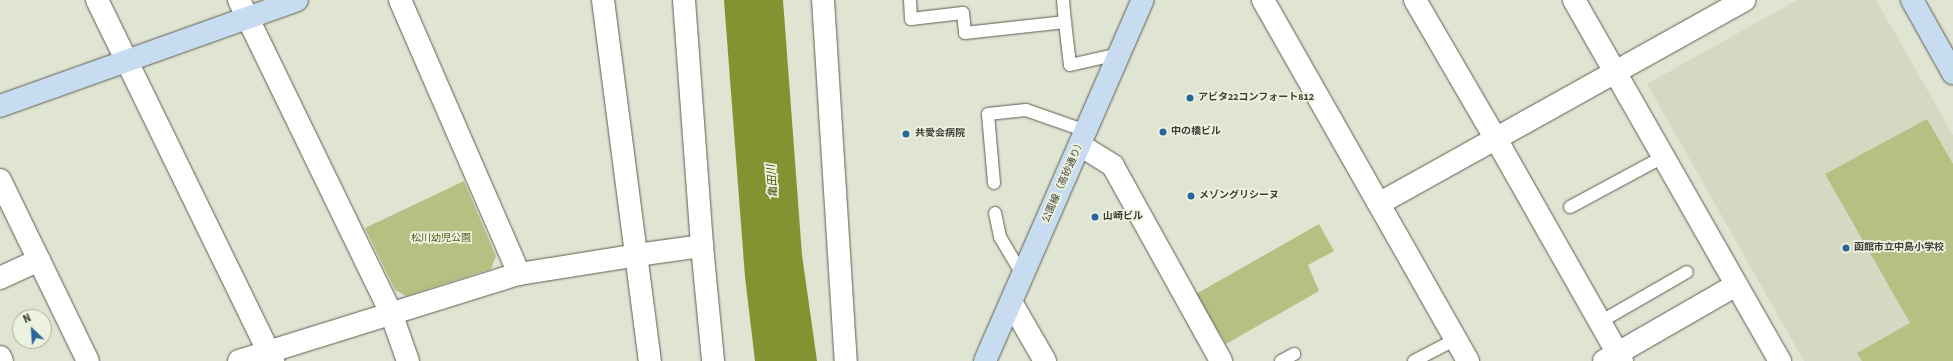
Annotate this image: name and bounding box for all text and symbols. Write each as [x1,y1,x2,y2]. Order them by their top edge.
place label: アビタ22コンフォート812 [1198,92,1314,104]
marker: アビタ22コンフォート812 [1185,93,1195,103]
place label: 中の橋ビル [1171,126,1221,138]
marker: 中の橋ビル [1158,127,1168,137]
marker: 共愛会病院 [900,128,912,140]
place label: 共愛会病院 [915,128,965,140]
street label: 公園線（高砂通り） [1040,137,1088,225]
water label: 亀田川 [765,164,781,198]
place label: メゾングリシーヌ [1199,190,1279,202]
marker: メゾングリシーヌ [1186,191,1196,201]
place label: 山崎ビル [1103,211,1143,223]
marker: 山崎ビル [1090,212,1100,222]
park label: 松川幼児公園 [411,233,471,245]
place label: 函館市立中島小学校 [1854,242,1944,254]
marker: 函館市立中島小学校 [1841,243,1851,253]
north arrow [12,309,52,349]
text: N [21,310,34,327]

